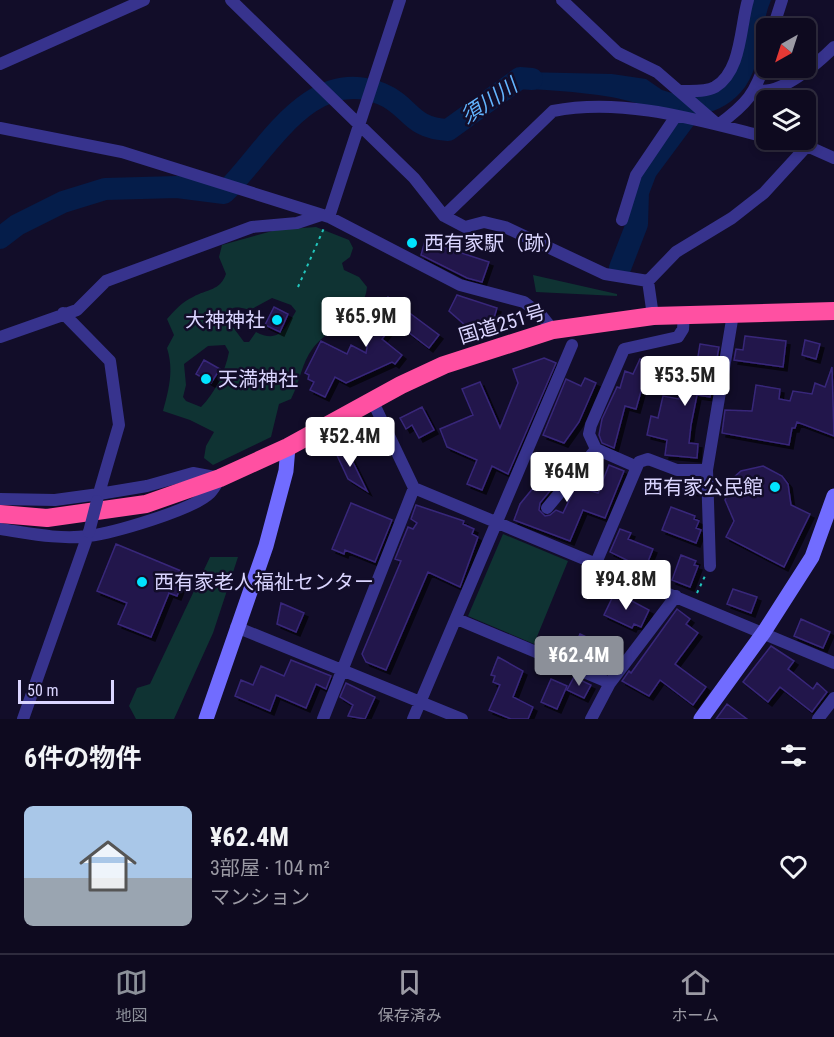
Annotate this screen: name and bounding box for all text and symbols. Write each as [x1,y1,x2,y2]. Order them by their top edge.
north arrow [756,18,816,78]
map controls [756,18,816,150]
water label: 須川川 [456,72,523,129]
button: layers [756,90,816,150]
place label: 西有家駅（跡） [424,231,564,255]
marker: 西有家駅（跡） [405,236,419,250]
pin: ¥65.9M [317,297,415,348]
street label: 国道251号 [456,299,548,349]
text: ¥65.9M [336,304,396,328]
place label: 大神神社 [185,308,265,332]
marker: 大神神社 [270,313,284,327]
pin: ¥53.5M [636,356,734,407]
text: ¥53.5M [655,363,715,387]
place label: 天満神社 [218,367,298,391]
marker: 天満神社 [199,372,213,386]
pin: ¥52.4M [301,417,399,468]
text: ¥52.4M [320,424,380,448]
pin: ¥64M [531,452,603,503]
text: ¥64M [545,459,589,483]
place label: 西有家公民館 [643,475,763,499]
marker: 西有家公民館 [768,480,782,494]
pin: ¥94.8M [577,560,675,611]
text: ¥94.8M [596,567,656,591]
place label: 西有家老人福祉センター [154,570,374,594]
marker: 西有家老人福祉センター [135,575,149,589]
pin: ¥62.4M [530,636,628,687]
text: ¥62.4M [549,643,609,667]
scale bar [18,677,114,704]
text: 50 m [27,681,59,700]
icon: filters [777,739,810,772]
text: 6件の物件 [24,743,141,773]
text: ¥62.4M [210,822,289,852]
icon: home [72,830,144,902]
icon: heart [777,850,810,883]
text: 3部屋 · 104 m² [210,856,330,880]
text: マンション [210,885,310,909]
tab: 地図 [115,966,148,1026]
tab: 保存済み [378,966,442,1026]
tab: ホーム [672,966,719,1026]

